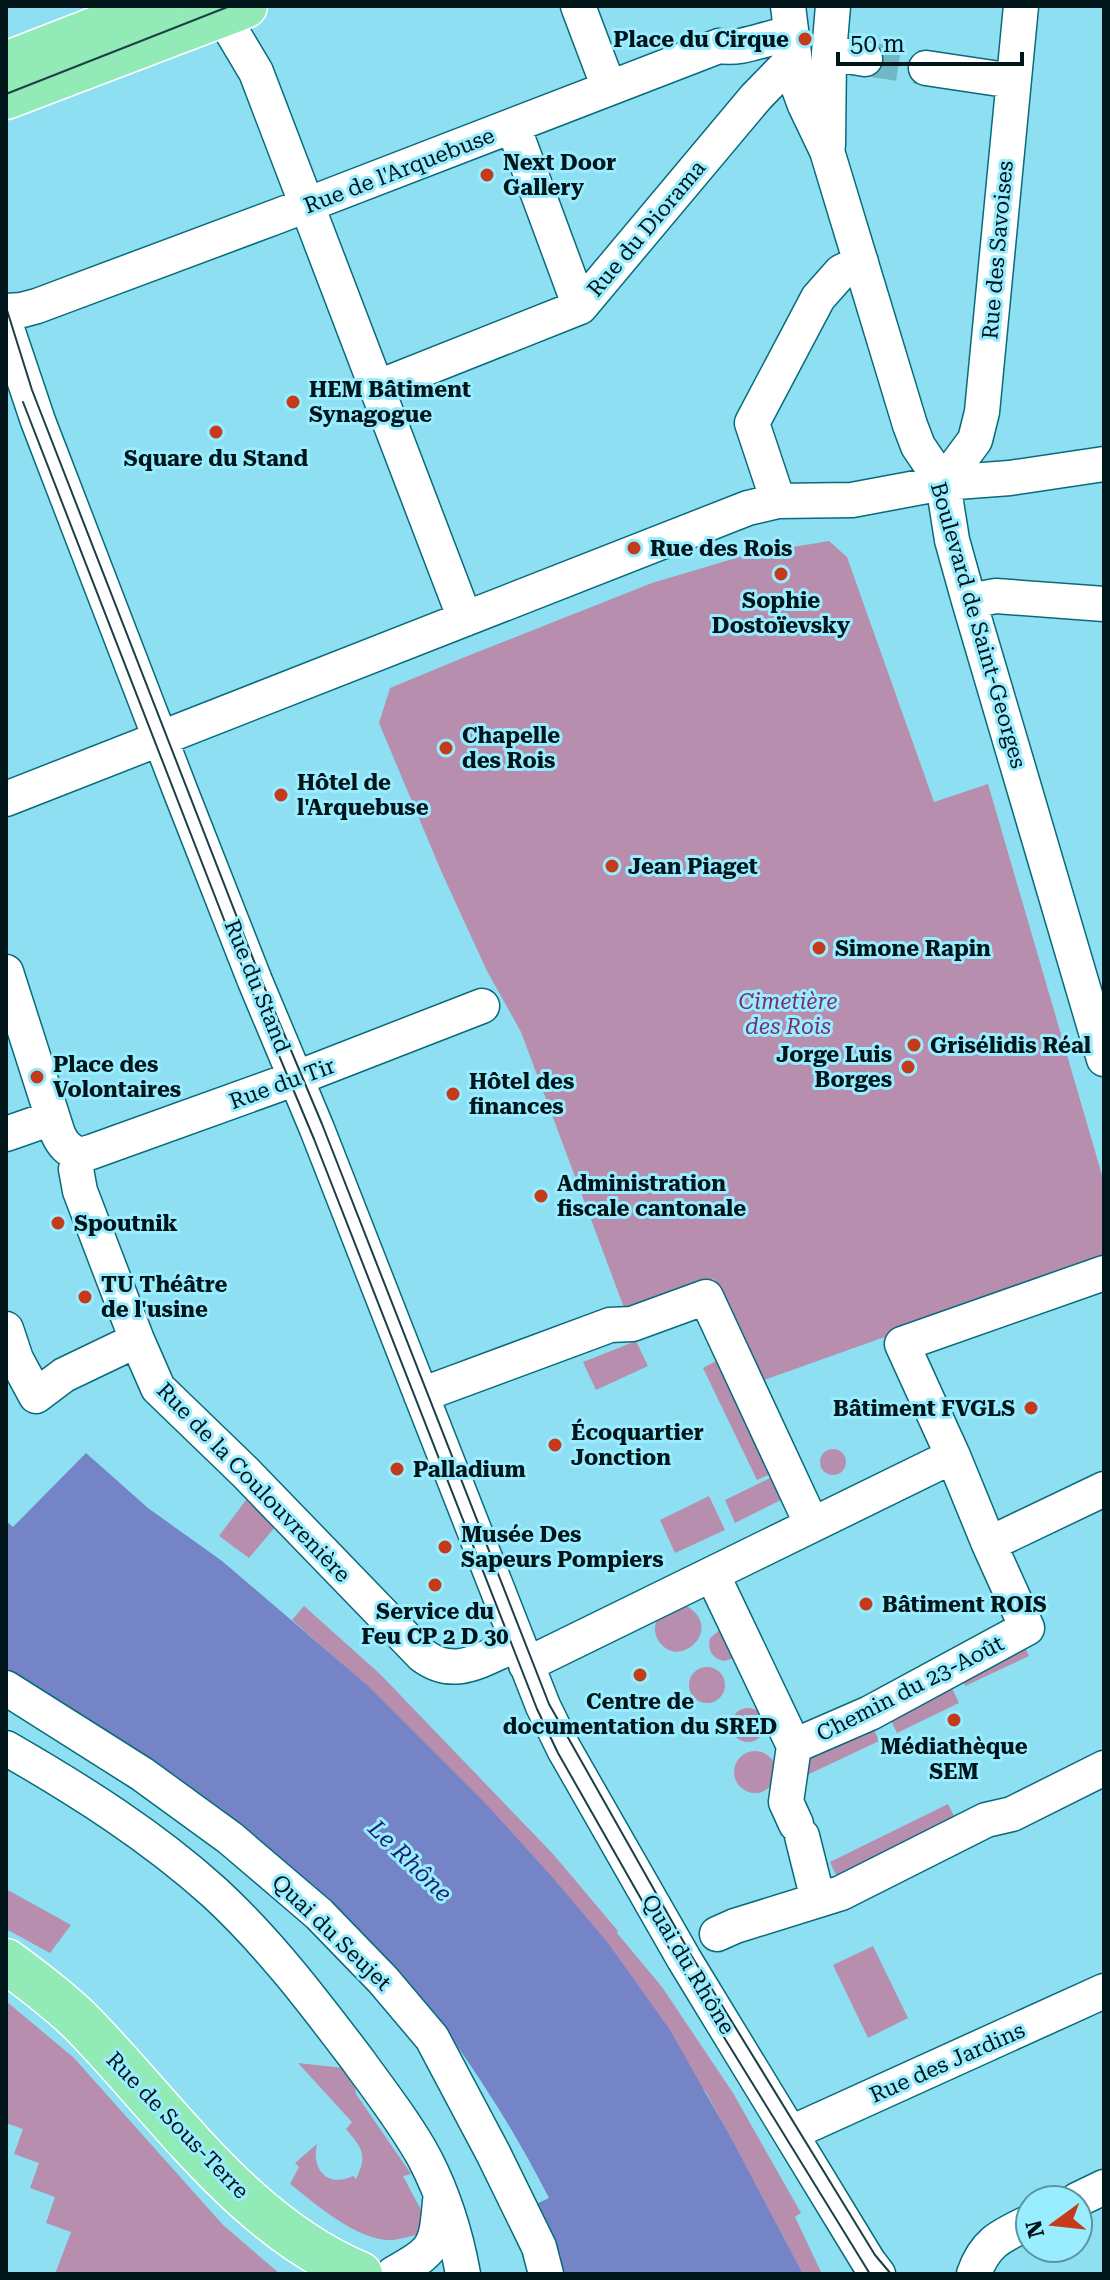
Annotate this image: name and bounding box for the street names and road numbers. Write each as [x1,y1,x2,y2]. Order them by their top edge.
street label: Rue de l'Arquebuse [300,123,498,218]
street label: Rue du Diorama [582,155,711,301]
street label: Rue des Savoises [977,160,1018,341]
street label: Boulevard de Saint-Georges [926,479,1031,771]
street label: Rue du Stand [219,916,296,1056]
street label: Rue du Tir [226,1053,338,1114]
street label: Rue de la Coulouvrenière [152,1378,355,1587]
street label: Chemin du 23-Août [813,1630,1008,1746]
street label: Quai du Seujet [267,1869,396,1995]
street label: Quai du Rhône [637,1890,740,2039]
street label: Rue des Jardins [866,2017,1028,2108]
street label: Rue de Sous-Terre [101,2047,254,2204]

